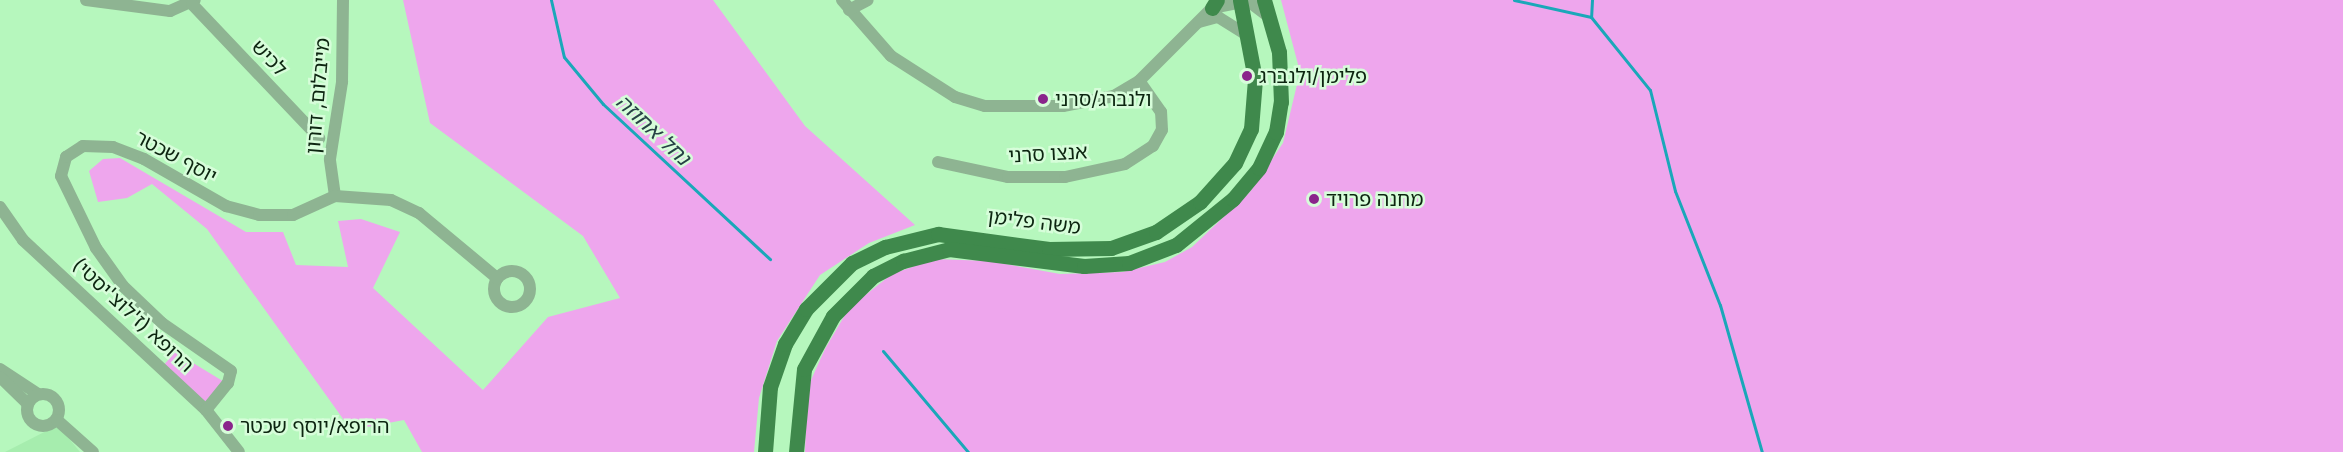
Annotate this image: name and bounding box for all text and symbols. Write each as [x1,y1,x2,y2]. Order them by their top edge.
street label: לכיש [246,35,292,81]
street label: מייבלום, דורון [301,37,335,155]
place label: פלימן/ולנברג [1259,64,1367,88]
marker: פלימן/ולנברג [1240,69,1254,83]
place label: ולנברג/סרני [1055,87,1151,111]
water label: נחל אחוזה [611,89,695,171]
marker: ולנברג/סרני [1036,92,1050,106]
street label: יוסף שכטר [131,126,221,188]
street label: אנצו סרני [1008,140,1088,168]
place label: מחנה פרויד [1326,187,1423,211]
marker: מחנה פרויד [1307,192,1321,206]
street label: משה פלימן [986,204,1082,240]
street label: הרופא (ז'לוצ'יסטי) [67,253,199,377]
place label: הרופא/יוסף שכטר [240,414,389,438]
marker: הרופא/יוסף שכטר [221,419,235,433]

